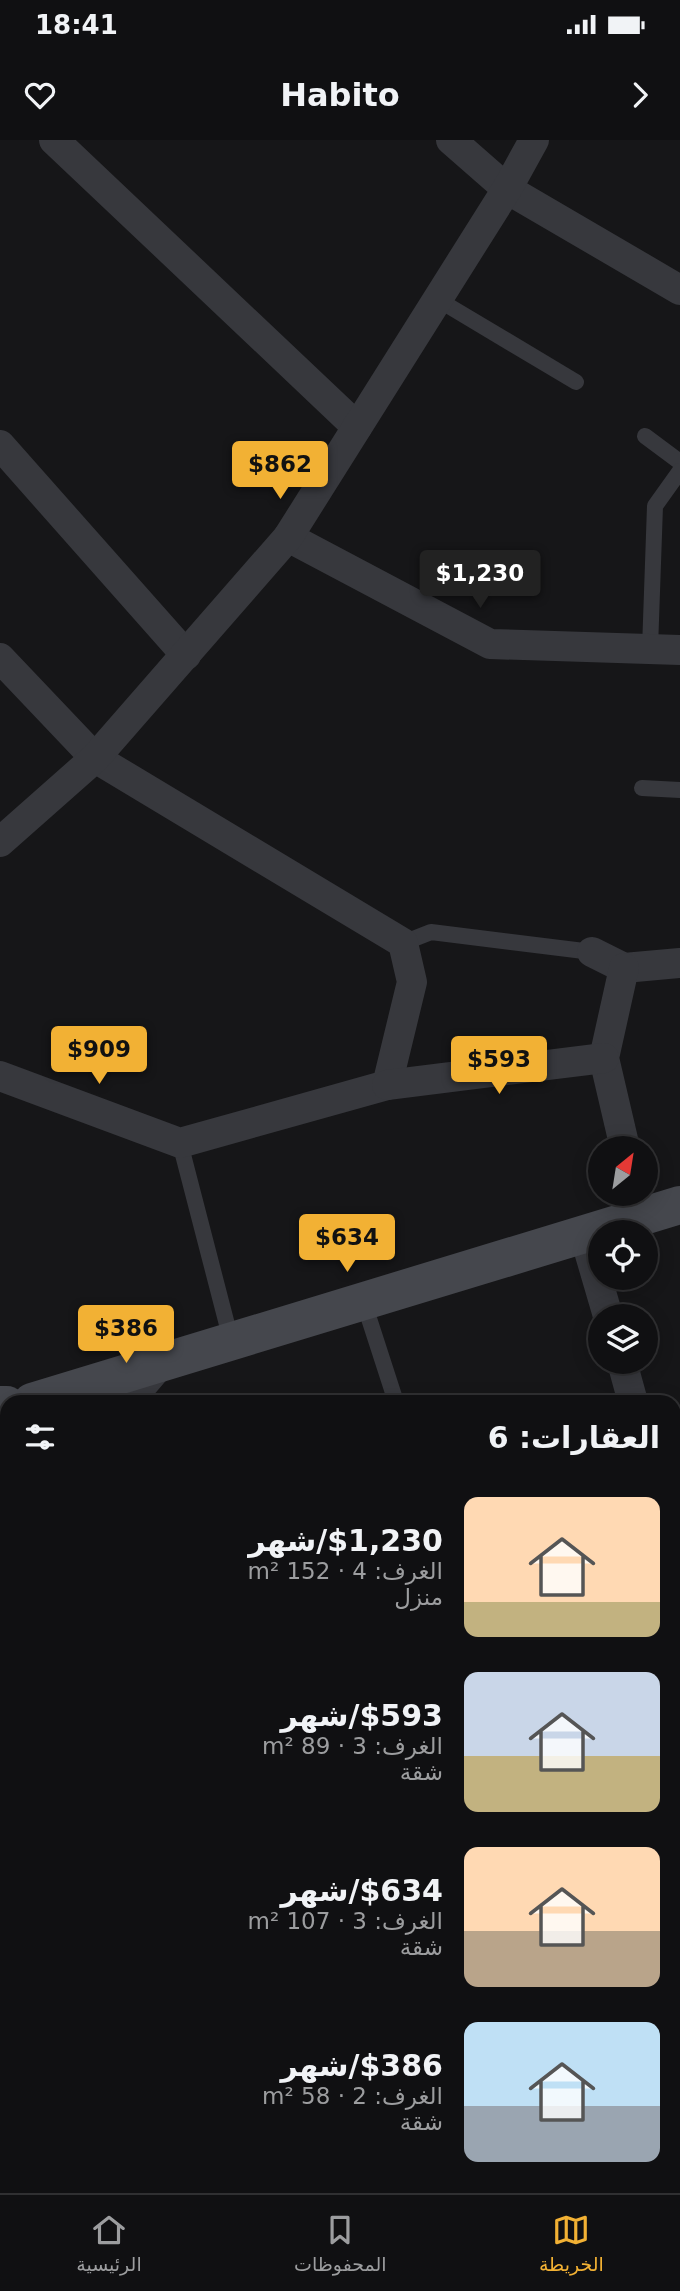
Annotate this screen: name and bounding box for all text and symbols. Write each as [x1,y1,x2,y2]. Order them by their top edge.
text: 18:41 [35,10,118,40]
icon: heart [21,76,59,114]
text: Habito [280,76,400,114]
icon: forward [621,76,659,114]
pin: $862 [239,442,321,501]
text: $862 [248,451,312,477]
pin: $1,230 [423,550,537,610]
text: $1,230 [436,560,524,586]
pin: $909 [58,1026,140,1086]
text: $909 [67,1036,131,1062]
pin: $593 [458,1037,540,1096]
text: $593 [467,1046,531,1072]
north arrow [588,1136,658,1206]
map controls [588,1136,658,1374]
pin: $634 [306,1214,388,1274]
button: locate [588,1220,658,1290]
text: $634 [315,1224,379,1250]
button: layers [588,1304,658,1374]
pin: $386 [85,1306,167,1365]
text: $386 [94,1315,158,1341]
icon: filters [21,1418,59,1456]
text: العقارات: 6 [488,1420,660,1455]
text: $1,230/شهر [248,1523,443,1558]
icon: home [520,1525,604,1609]
text: الغرف: 4 · 152 m² [247,1558,443,1584]
text: منزل [394,1584,443,1610]
text: $593/شهر [281,1698,443,1733]
icon: home [520,1700,604,1784]
text: الغرف: 3 · 89 m² [262,1733,443,1759]
text: شقة [400,1759,443,1785]
text: $634/شهر [281,1873,443,1908]
icon: home [520,1875,604,1959]
text: الغرف: 3 · 107 m² [247,1908,443,1934]
text: شقة [400,1934,443,1960]
text: $386/شهر [281,2048,443,2083]
icon: home [520,2050,604,2134]
text: الغرف: 2 · 58 m² [262,2083,443,2109]
text: شقة [400,2109,443,2135]
tab: الرئيسية [76,2211,142,2275]
tab: المحفوظات [294,2211,387,2275]
tab: الخريطة [539,2211,604,2275]

